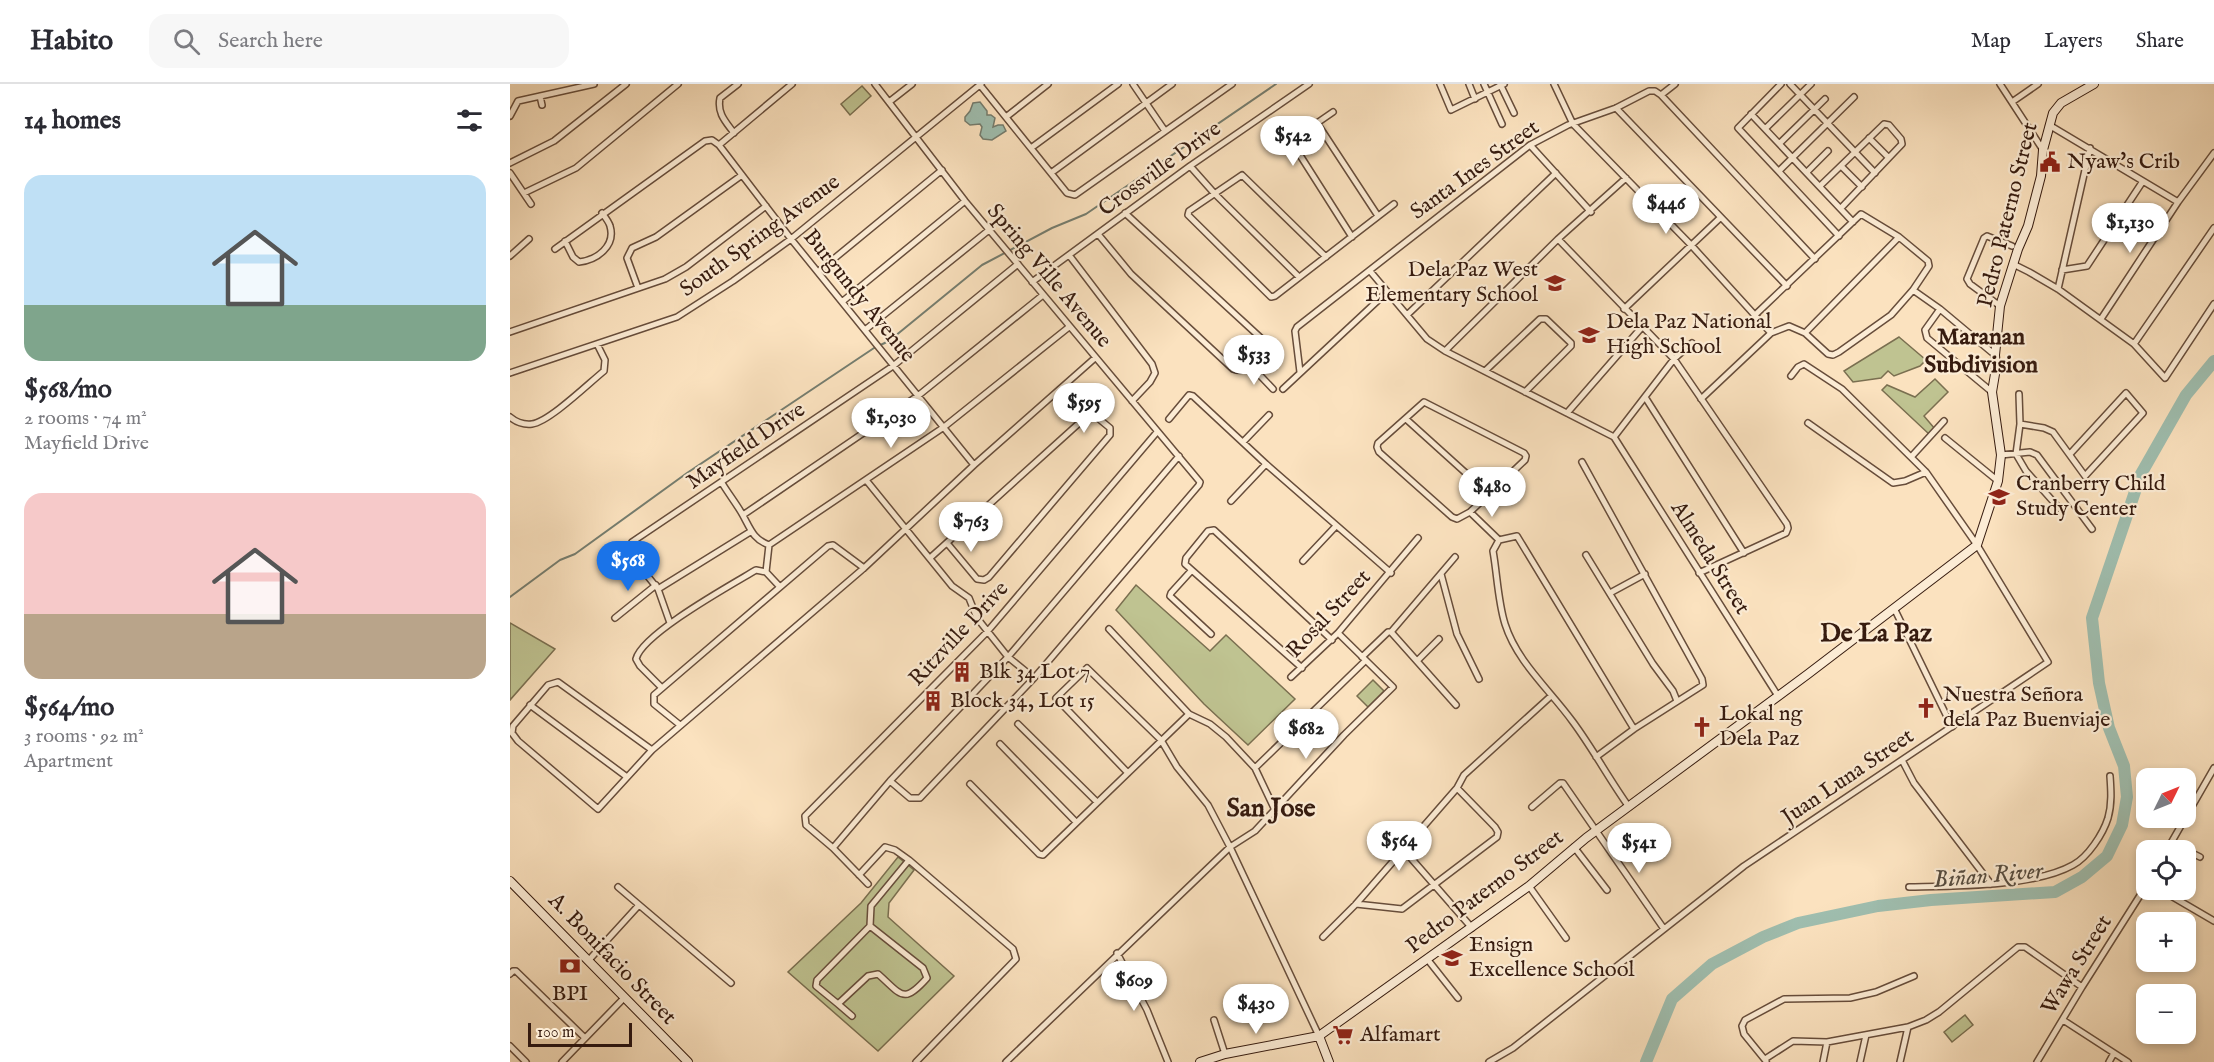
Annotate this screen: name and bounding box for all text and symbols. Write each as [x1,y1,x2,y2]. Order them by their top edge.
search box [149,14,569,68]
text: Habito [30,24,113,59]
icon: search [170,25,203,58]
text: Search here [218,27,323,55]
text: Map [1971,28,2011,55]
text: Layers [2044,28,2103,55]
text: Share [2136,28,2184,55]
text: 14 homes [24,104,121,137]
icon: filters [453,104,486,137]
street label: Santa Ines Street [1405,114,1545,226]
street label: Crossville Drive [1093,115,1227,223]
pin: $542 [1257,116,1329,167]
street label: Pedro Paterno Street [1971,119,2045,310]
text: $542 [1274,123,1312,148]
place label: Nyaw's Crib [2067,148,2180,176]
public building icon: Nyaw's Crib [2038,150,2062,174]
street label: South Spring Avenue [674,168,846,304]
pin: $446 [1630,184,1702,235]
text: $446 [1646,191,1686,216]
street label: Spring Ville Avenue [980,198,1118,354]
pin: $1,130 [2081,203,2179,254]
text: $1,130 [2106,210,2154,235]
icon: home [201,214,309,322]
street label: Burgundy Avenue [797,224,921,368]
place label: Dela Paz West Elementary School [1365,256,1538,309]
school or university icon: Dela Paz West Elementary School [1543,271,1567,295]
place label: Dela Paz National High School [1606,308,1771,361]
district label: Maranan Subdivision [1924,322,2038,381]
school or university icon: Dela Paz National High School [1577,323,1601,347]
pin: $533 [1218,335,1290,386]
text: $533 [1237,342,1271,367]
text: $568/mo [24,373,112,406]
pin: $595 [1048,383,1120,434]
text: $595 [1067,390,1101,415]
street label: Mayfield Drive [681,396,811,496]
pin: $1,030 [842,398,940,449]
text: $1,030 [866,405,916,430]
text: 2 rooms · 74 m² [24,406,147,431]
text: Mayfield Drive [24,431,149,456]
pin: $480 [1456,467,1528,518]
place label: Cranberry Child Study Center [2016,470,2166,523]
text: $480 [1473,474,1511,499]
school or university icon: Cranberry Child Study Center [1987,485,2011,509]
street label: Almeda Street [1664,495,1756,620]
pin: $763 [935,502,1007,553]
text: $763 [953,509,989,534]
icon: home [201,532,309,640]
pin: $568 [592,541,664,592]
text: $568 [611,548,645,573]
street label: Rosal Street [1281,563,1377,664]
street label: Ritzville Drive [903,575,1015,693]
district label: De La Paz [1820,617,1932,650]
place label: Blk 34 Lot 7 [979,658,1090,686]
building icon: Blk 34 Lot 7 [950,660,974,684]
place label: Nuestra Señora dela Paz Buenviaje [1943,681,2110,734]
place label: Block 34, Lot 15 [950,687,1095,715]
building icon: Block 34, Lot 15 [921,689,945,713]
text: $564/mo [24,691,114,724]
church icon: Nuestra Señora dela Paz Buenviaje [1914,696,1938,720]
place label: Lokal ng Dela Paz [1719,700,1803,753]
pin: $682 [1270,709,1342,760]
church icon: Lokal ng Dela Paz [1690,715,1714,739]
text: $682 [1288,716,1324,741]
street label: Juan Luna Street [1774,722,1920,833]
text: 3 rooms · 92 m² [24,724,144,749]
text: Apartment [24,749,113,774]
north arrow [2136,768,2196,828]
map controls [2136,768,2196,1044]
district label: San Jose [1226,792,1316,825]
pin: $564 [1363,821,1435,872]
street label: Pedro Paterno Street [1401,823,1570,960]
pin: $541 [1603,823,1675,874]
text: $564 [1381,828,1417,853]
text: $541 [1621,830,1657,855]
button: locate [2136,840,2196,900]
water label: Biñan River [1932,856,2046,896]
street label: A. Bonifacio Street [541,886,682,1031]
street label: Wawa Street [2035,910,2119,1020]
button: + [2136,912,2196,972]
place label: Ensign Excellence School [1469,931,1634,984]
school or university icon: Ensign Excellence School [1440,946,1464,970]
bank icon: BPI [558,954,582,978]
pin: $609 [1098,961,1170,1012]
text: $609 [1115,968,1153,993]
place label: BPI [552,980,588,1008]
pin: $430 [1220,984,1292,1035]
button: − [2136,984,2196,1044]
text: $430 [1237,991,1275,1016]
scale bar [528,1020,632,1048]
place label: Alfamart [1359,1021,1441,1049]
text: 100 m [537,1023,574,1043]
supermarket icon: Alfamart [1331,1023,1355,1047]

